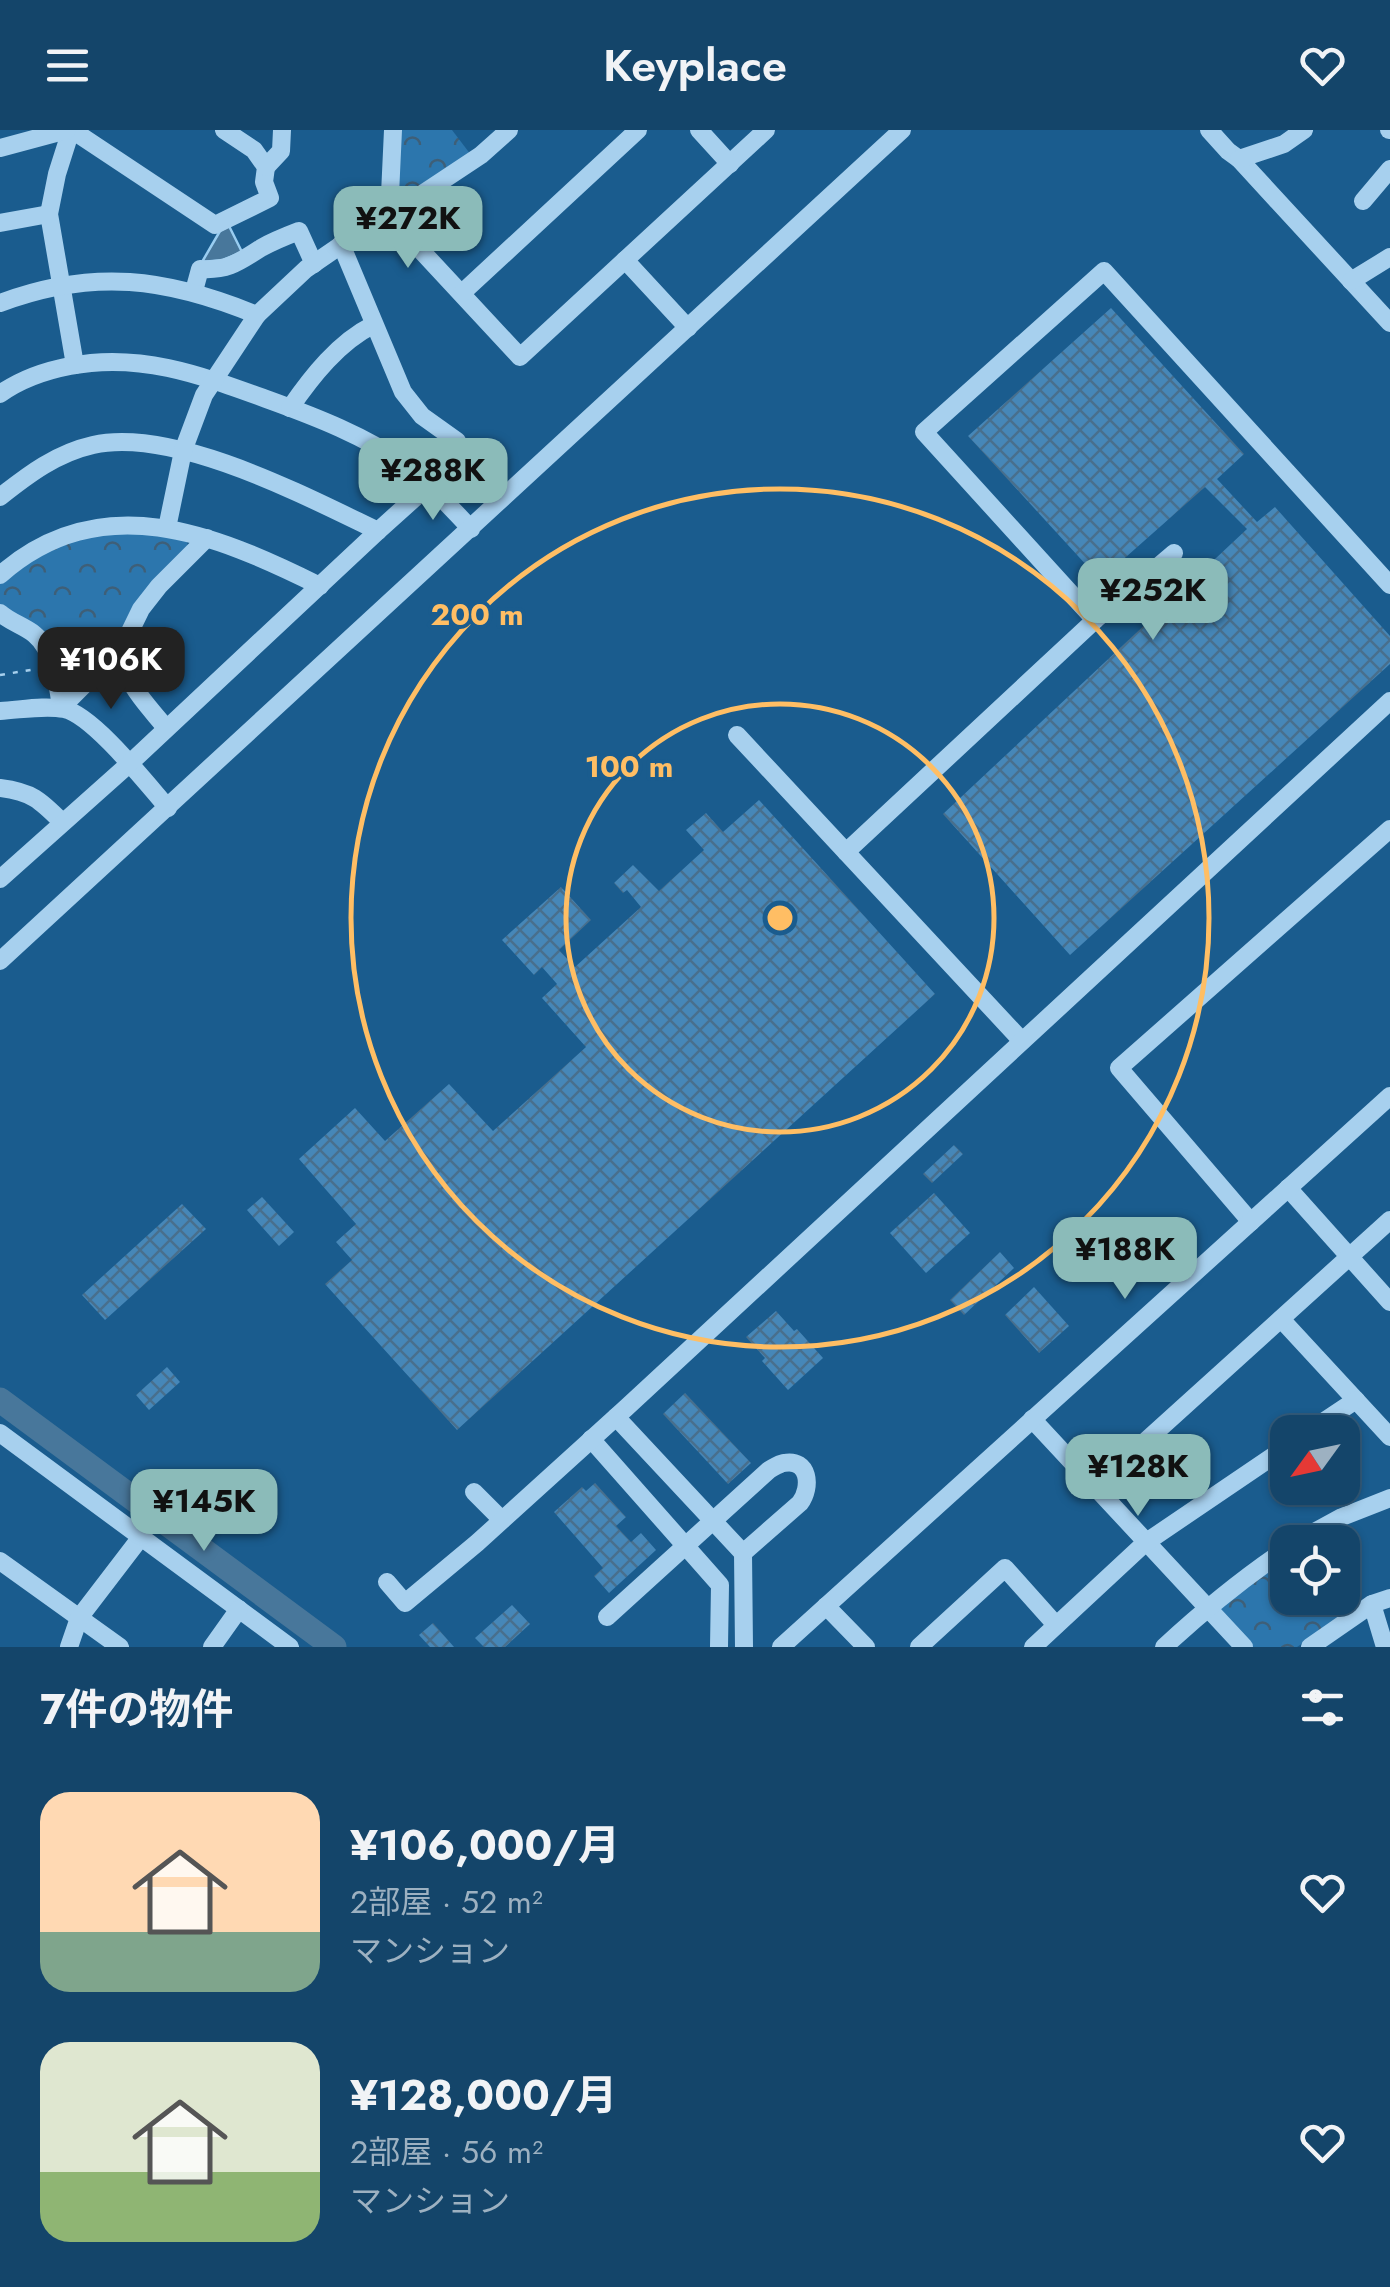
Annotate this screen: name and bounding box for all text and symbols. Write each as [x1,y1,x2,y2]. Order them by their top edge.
text: Keyplace [603,33,787,98]
icon: menu [40,38,95,93]
icon: heart [1295,38,1350,93]
pin: ¥272K [338,186,478,271]
text: ¥272K [355,195,461,241]
pin: ¥288K [363,438,503,523]
text: ¥288K [381,447,485,493]
pin: ¥252K [1083,558,1223,643]
text: ¥252K [1100,567,1206,613]
text: 200 m [431,593,524,636]
pin: ¥106K [41,627,181,712]
text: ¥106K [60,636,162,682]
text: 100 m [585,745,673,788]
centre of rings [762,900,798,936]
pin: ¥188K [1055,1217,1195,1302]
text: ¥188K [1075,1226,1175,1272]
north arrow [1270,1415,1360,1505]
map controls [1270,1415,1360,1615]
pin: ¥128K [1068,1434,1208,1519]
text: ¥128K [1087,1443,1189,1489]
pin: ¥145K [134,1469,274,1554]
text: ¥145K [152,1478,256,1524]
button: locate [1270,1525,1360,1615]
text: 7件の物件 [40,1679,233,1740]
icon: filters [1295,1680,1350,1735]
text: ¥106,000/月 [350,1815,620,1876]
icon: home [120,1832,240,1952]
icon: heart [1295,1865,1350,1920]
text: 2部屋 · 52 m² [350,1879,543,1925]
text: マンション [350,1928,510,1974]
text: ¥128,000/月 [350,2065,617,2126]
icon: home [120,2082,240,2202]
icon: heart [1295,2115,1350,2170]
text: 2部屋 · 56 m² [350,2129,543,2175]
text: マンション [350,2178,510,2224]

